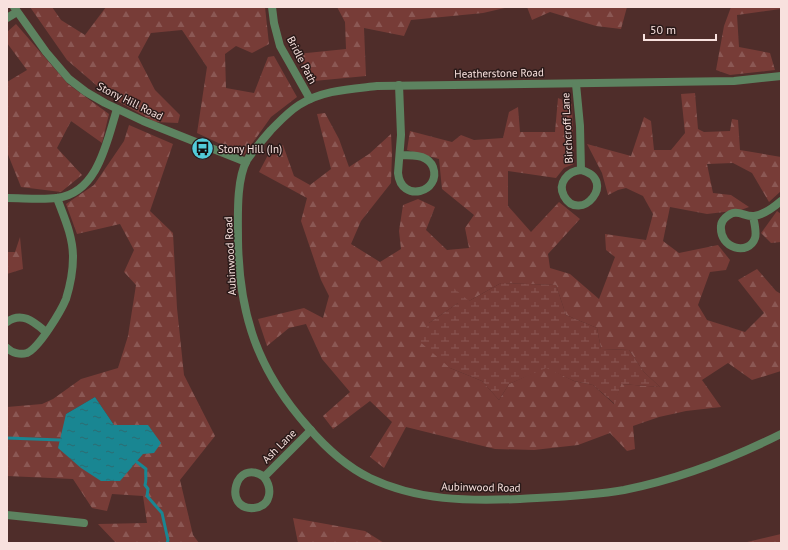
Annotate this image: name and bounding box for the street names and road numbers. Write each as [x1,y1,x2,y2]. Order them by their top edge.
street label: Bridle Path [284,34,320,86]
street label: Heatherstone Road [454,65,544,81]
street label: Stony Hill Road [95,79,165,123]
street label: Birchcroff Lane [558,92,576,164]
street label: Aubinwood Road [221,216,239,296]
street label: Ash Lane [259,426,299,466]
street label: Aubinwood Road [441,479,521,495]

